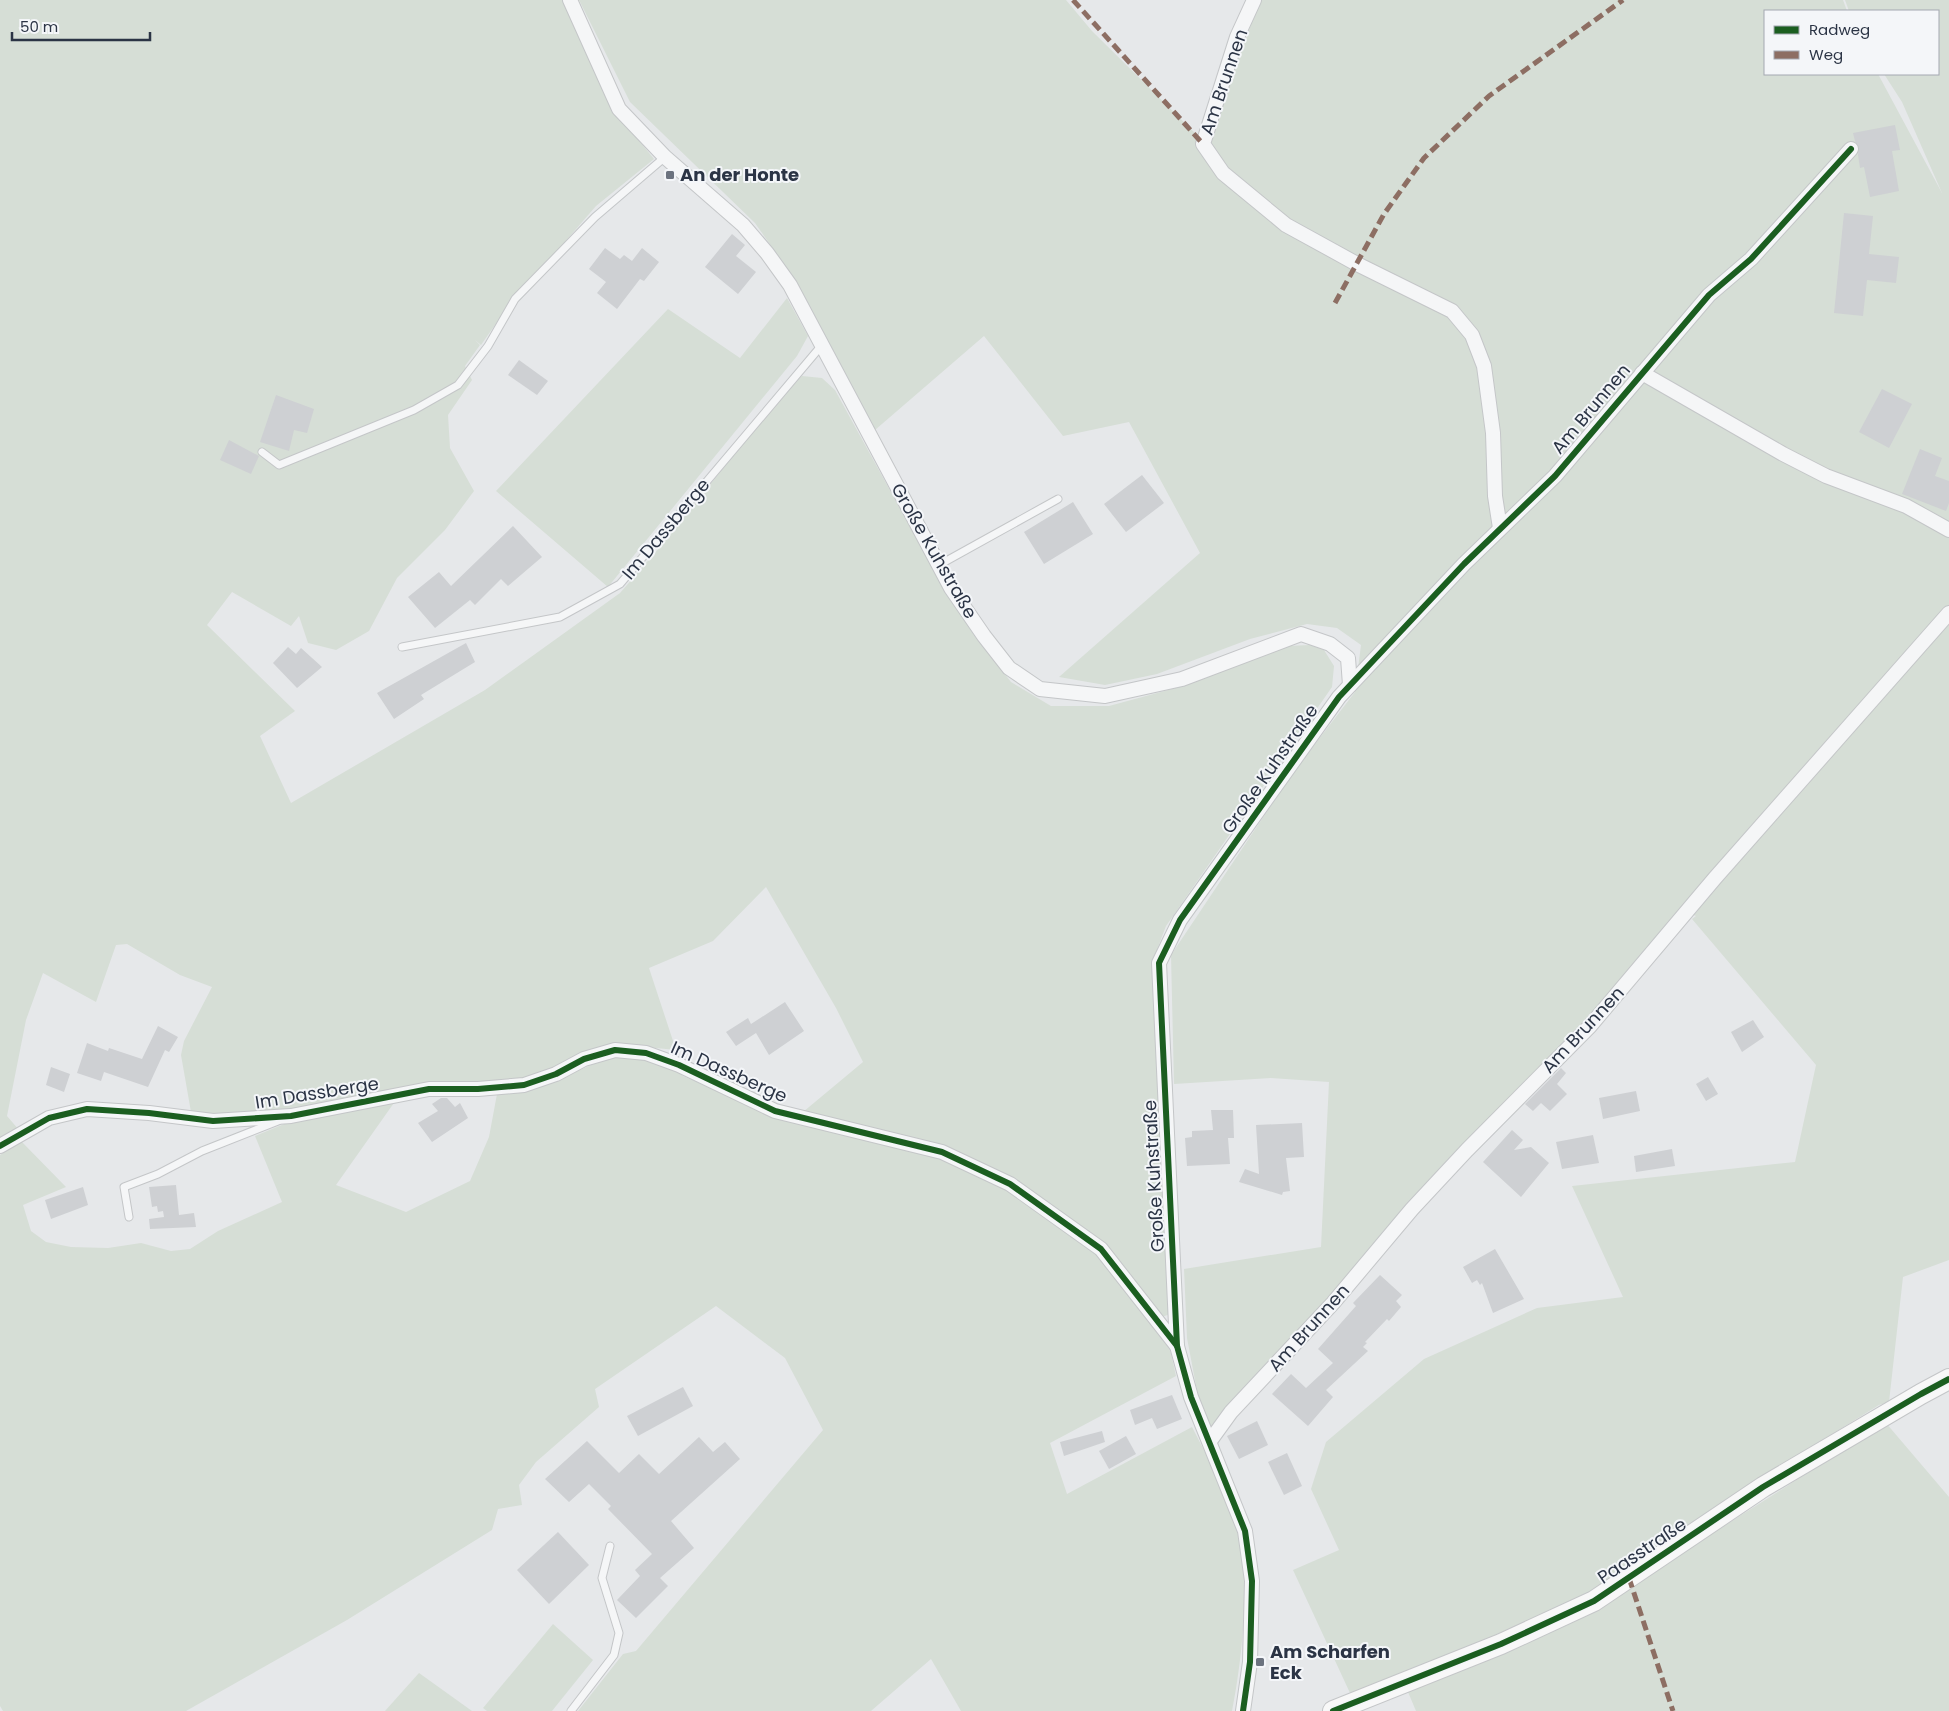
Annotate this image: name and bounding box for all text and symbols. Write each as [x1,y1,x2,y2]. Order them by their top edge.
scale bar [12,10,150,42]
legend [1764,10,1939,75]
text: 50 m [20,16,58,37]
text: Radweg [1809,19,1870,40]
street label: Am Brunnen [1194,26,1253,138]
text: Weg [1809,44,1843,65]
place label: An der Honte [680,162,799,187]
marker: An der Honte [664,169,676,181]
street label: Am Brunnen [1546,358,1636,459]
street label: Im Dassberge [616,473,715,585]
street label: Große Kuhstraße [885,478,983,623]
street label: Große Kuhstraße [1216,699,1324,838]
street label: Am Brunnen [1536,981,1629,1079]
street label: Im Dassberge [667,1035,791,1108]
street label: Im Dassberge [253,1070,381,1115]
street label: Große Kuhstraße [1137,1099,1170,1253]
street label: Am Brunnen [1262,1278,1355,1377]
street label: Paasstraße [1592,1512,1691,1590]
place label: Am Scharfen Eck [1270,1639,1390,1685]
marker: Am Scharfen Eck [1254,1656,1266,1668]

